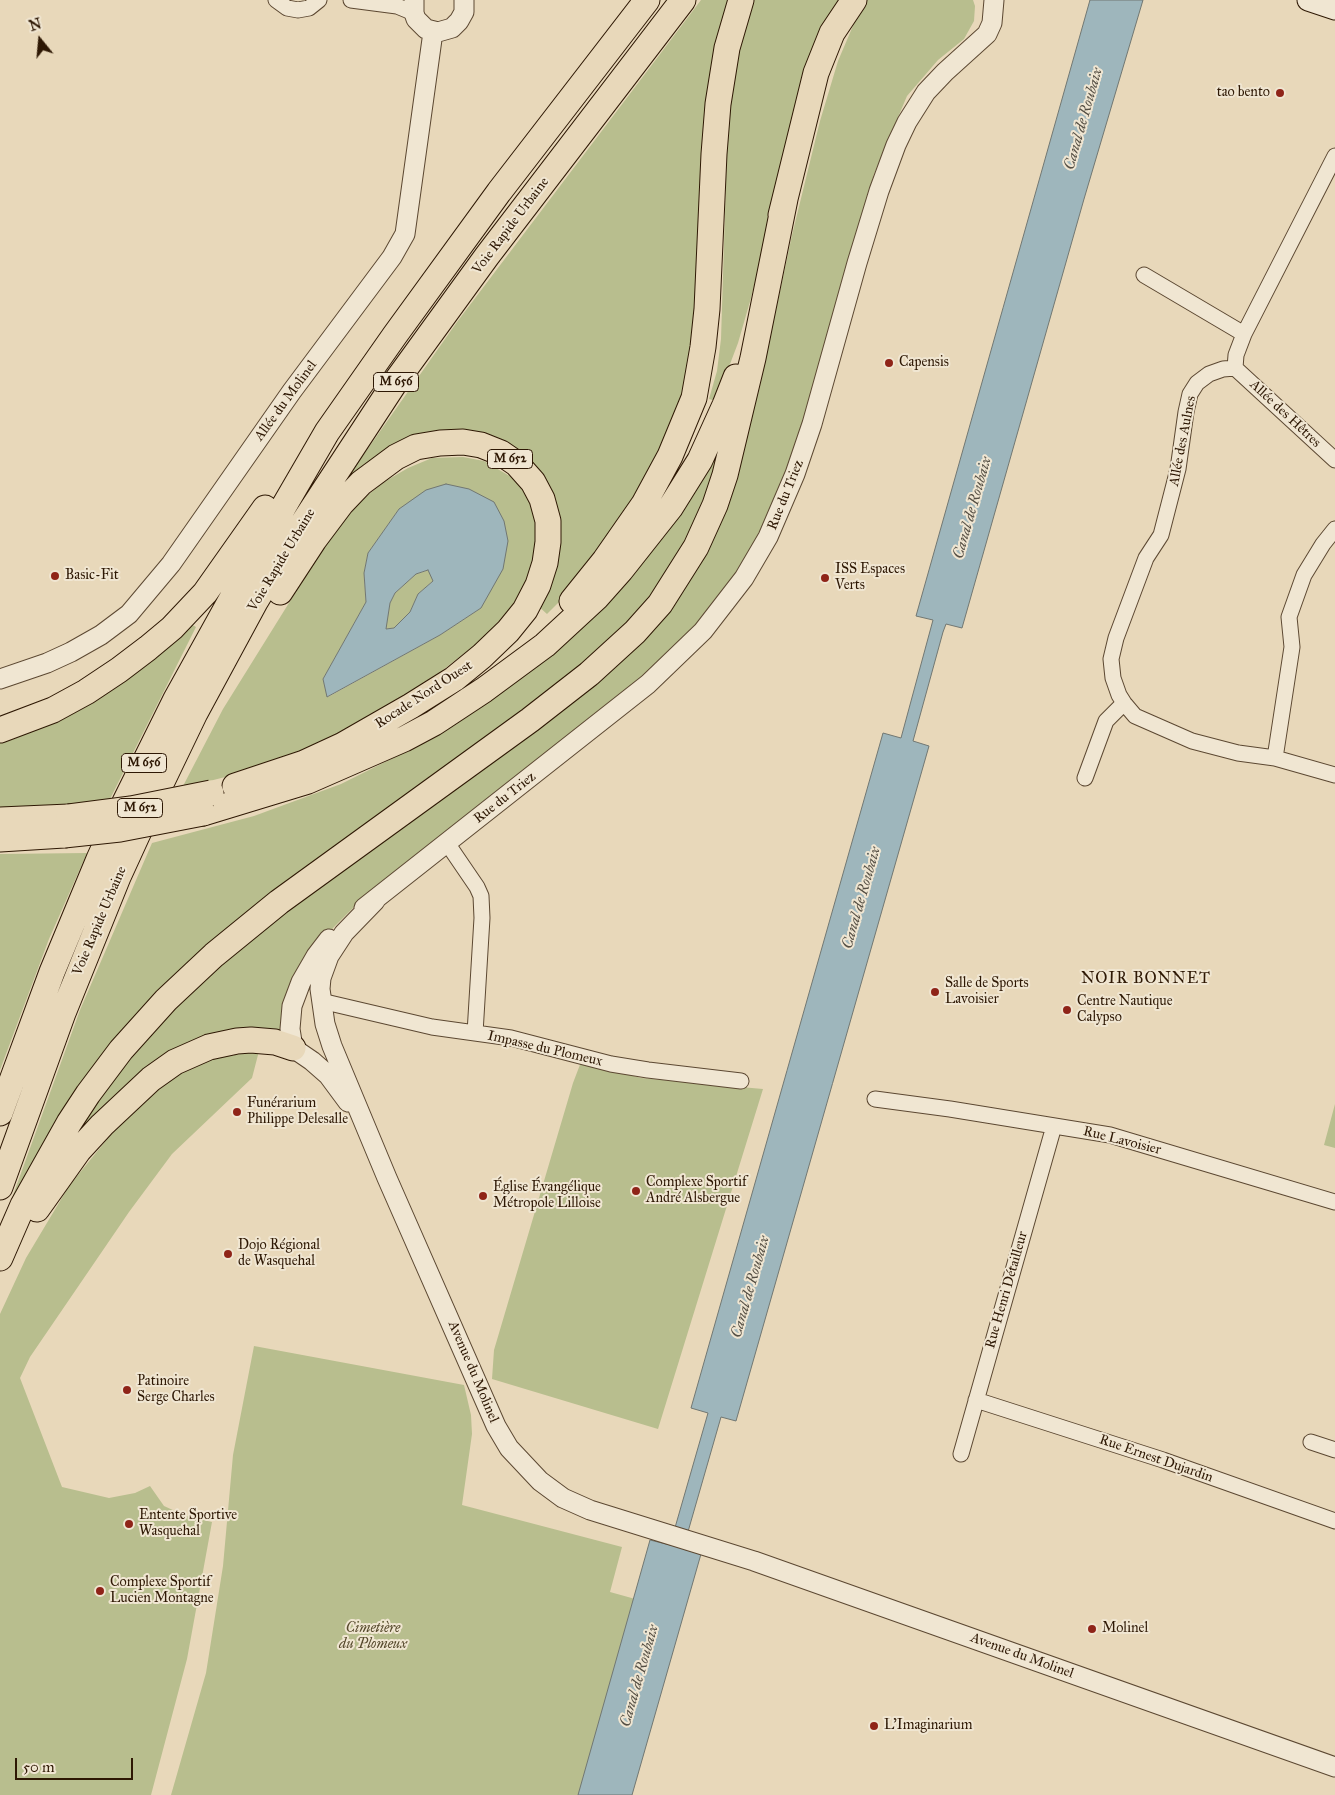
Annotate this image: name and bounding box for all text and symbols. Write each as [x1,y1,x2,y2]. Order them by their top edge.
north arrow [15,15,65,65]
text: N [27,15,44,35]
water label: Canal de Roubaix [1061,66,1107,172]
place label: tao bento [1217,85,1270,101]
marker: tao bento [1274,87,1286,99]
street label: Voie Rapide Urbaine [469,174,553,278]
place label: Capensis [899,355,949,371]
marker: Capensis [883,357,895,369]
street label: Allée du Molinel [251,358,321,444]
road number: M 656 [374,372,418,392]
street label: Allée des Hêtres [1246,377,1324,451]
street label: Allée des Aulnes [1166,394,1200,488]
road number: M 652 [488,449,532,468]
water label: Canal de Roubaix [950,455,996,561]
street label: Rue du Triez [764,457,808,533]
street label: Voie Rapide Urbaine [245,506,319,614]
place label: ISS Espaces Verts [835,562,905,594]
place label: Basic-Fit [65,568,119,584]
marker: Basic-Fit [49,570,61,582]
marker: ISS Espaces Verts [819,572,831,584]
street label: Rocade Nord Ouest [372,657,476,733]
road number: M 656 [122,754,166,772]
street label: Rue du Triez [471,769,539,827]
road number: M 652 [118,798,162,818]
water label: Canal de Roubaix [839,845,885,951]
street label: Voie Rapide Urbaine [69,864,131,978]
district label: NOIR BONNET [1080,969,1212,989]
place label: Salle de Sports Lavoisier [945,976,1029,1009]
marker: Salle de Sports Lavoisier [929,986,941,998]
place label: Centre Nautique Calypso [1077,994,1172,1026]
marker: Centre Nautique Calypso [1061,1004,1073,1016]
street label: Impasse du Plomeux [486,1028,604,1070]
place label: Funérarium Philippe Delesalle [247,1096,348,1128]
marker: Funérarium Philippe Delesalle [231,1106,243,1118]
street label: Rue Lavoisier [1081,1123,1163,1159]
place label: Complexe Sportif André Alsbergue [646,1175,747,1208]
place label: Église Évangélique Métropole Lilloise [493,1180,601,1212]
marker: Complexe Sportif André Alsbergue [630,1185,642,1197]
marker: Église Évangélique Métropole Lilloise [477,1190,489,1202]
street label: Rue Henri Détailleur [982,1229,1032,1351]
water label: Canal de Roubaix [728,1234,774,1340]
place label: Dojo Régional de Wasquehal [238,1238,320,1270]
marker: Dojo Régional de Wasquehal [222,1248,234,1260]
street label: Avenue du Molinel [444,1319,502,1425]
place label: Patinoire Serge Charles [137,1374,215,1406]
marker: Patinoire Serge Charles [121,1384,133,1396]
street label: Rue Ernest Dujardin [1097,1432,1215,1486]
place label: Entente Sportive Wasquehal [139,1508,237,1540]
marker: Entente Sportive Wasquehal [123,1518,135,1530]
place label: Complexe Sportif Lucien Montagne [110,1575,214,1608]
marker: Complexe Sportif Lucien Montagne [94,1585,106,1597]
park label: Cimetière du Plomeux [339,1621,407,1654]
place label: Molinel [1102,1621,1148,1637]
water label: Canal de Roubaix [617,1623,663,1729]
marker: Molinel [1086,1623,1098,1635]
street label: Avenue du Molinel [968,1630,1076,1682]
place label: L'Imaginarium [884,1718,972,1734]
marker: L'Imaginarium [868,1720,880,1732]
scale bar [18,1748,135,1780]
text: 50 m [23,1758,55,1776]

